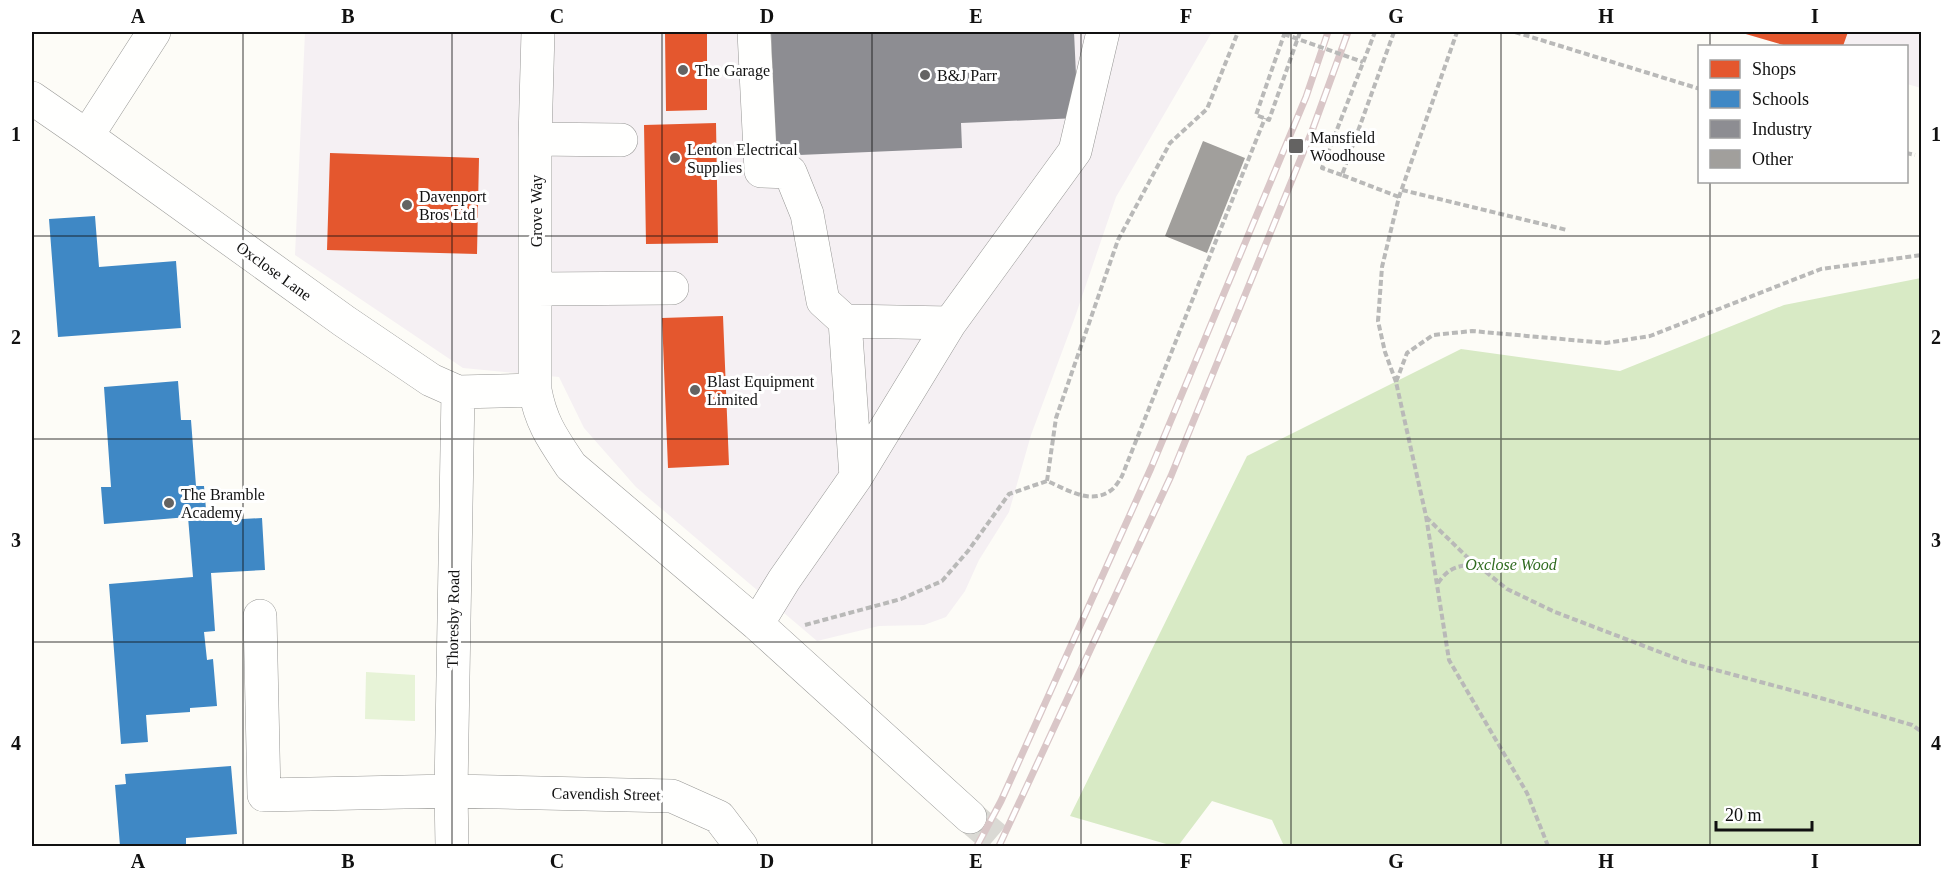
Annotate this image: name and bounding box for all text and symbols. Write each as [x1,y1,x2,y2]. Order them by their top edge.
text: A [131,5,146,27]
text: B [341,5,355,27]
text: C [550,5,564,27]
text: D [760,5,774,27]
text: E [969,5,983,27]
text: F [1180,5,1192,27]
text: G [1388,5,1404,27]
text: H [1598,5,1614,27]
text: I [1811,5,1819,27]
legend [1698,45,1908,183]
text: Shops [1752,59,1796,79]
place label: The Garage [695,62,770,80]
marker: The Garage [676,63,690,77]
place label: B&J Parr [937,67,998,84]
marker: B&J Parr [918,68,932,82]
text: Schools [1752,89,1809,109]
text: Industry [1752,119,1812,139]
text: 1 [11,123,21,145]
text: 1 [1931,123,1941,145]
place label: Mansfield Woodhouse [1310,129,1385,164]
marker: Mansfield Woodhouse [1287,137,1305,155]
place label: Lenton Electrical Supplies [687,141,798,177]
text: Other [1752,149,1793,169]
marker: Lenton Electrical Supplies [668,151,682,165]
street label: Grove Way [528,175,546,247]
place label: Davenport Bros Ltd [419,188,487,223]
marker: Davenport Bros Ltd [400,198,414,212]
street label: Oxclose Lane [233,238,315,304]
text: 2 [11,326,21,348]
text: 2 [1931,326,1941,348]
place label: Blast Equipment Limited [707,373,815,408]
marker: Blast Equipment Limited [688,383,702,397]
place label: The Bramble Academy [181,486,265,522]
marker: The Bramble Academy [162,496,176,510]
text: 3 [11,529,21,551]
text: 3 [1931,529,1941,551]
park label: Oxclose Wood [1465,556,1558,573]
street label: Thoresby Road [444,570,463,668]
text: 4 [11,732,21,754]
text: 4 [1931,732,1941,754]
street label: Cavendish Street [551,785,661,803]
scale bar [1716,794,1812,832]
text: 20 m [1725,805,1762,825]
text: A [131,850,146,872]
text: B [341,850,355,872]
text: C [550,850,564,872]
text: D [760,850,774,872]
text: E [969,850,983,872]
text: F [1180,850,1192,872]
text: G [1388,850,1404,872]
text: H [1598,850,1614,872]
text: I [1811,850,1819,872]

